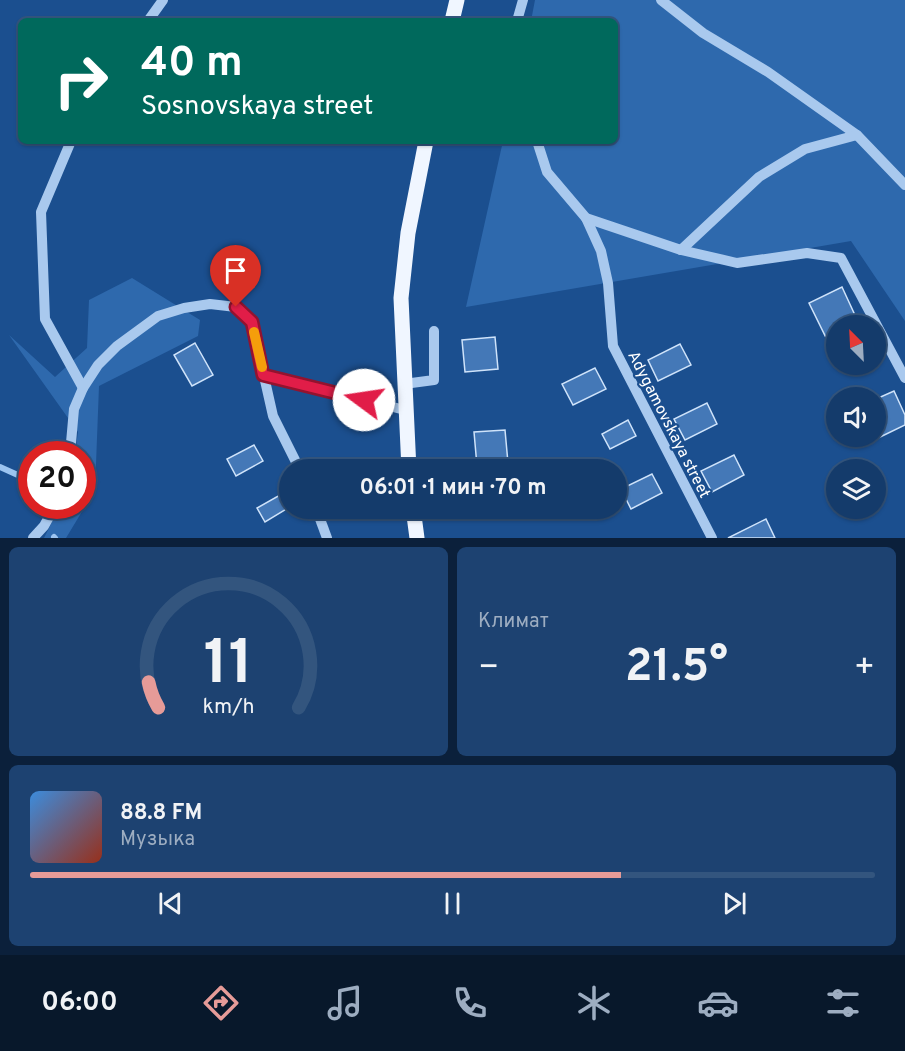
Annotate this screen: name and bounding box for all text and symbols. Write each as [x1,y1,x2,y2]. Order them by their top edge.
text: 40 m [141,38,243,91]
icon: right [42,42,120,120]
text: Sosnovskaya street [141,90,374,124]
pin [210,245,261,307]
icon: arrive [219,254,252,287]
north arrow [826,315,886,375]
map controls [826,315,886,519]
street label: Adygamovskaya street [622,348,714,502]
position arrow [332,368,396,432]
button: sound [826,387,886,447]
speed limit sign: 20 [18,441,96,519]
button: layers [826,459,886,519]
text: 06:01 · 1 мин · 70 m [360,475,546,502]
text: Климат [478,609,549,635]
text: 11 [204,627,253,706]
text: 21.5° [625,640,728,697]
text: − [478,648,499,690]
text: + [854,648,875,690]
text: km/h [202,695,255,722]
text: 88.8 FM [120,800,202,827]
text: Музыка [120,827,195,853]
icon: previous [154,887,187,920]
icon: pause [436,887,469,920]
icon: next [718,887,751,920]
icon: directions [200,982,242,1024]
icon: music [324,982,366,1024]
icon: phone [449,982,491,1024]
icon: climate [573,982,615,1024]
icon: car [697,982,739,1024]
icon: filters [822,982,864,1024]
text: 06:00 [41,986,118,1020]

